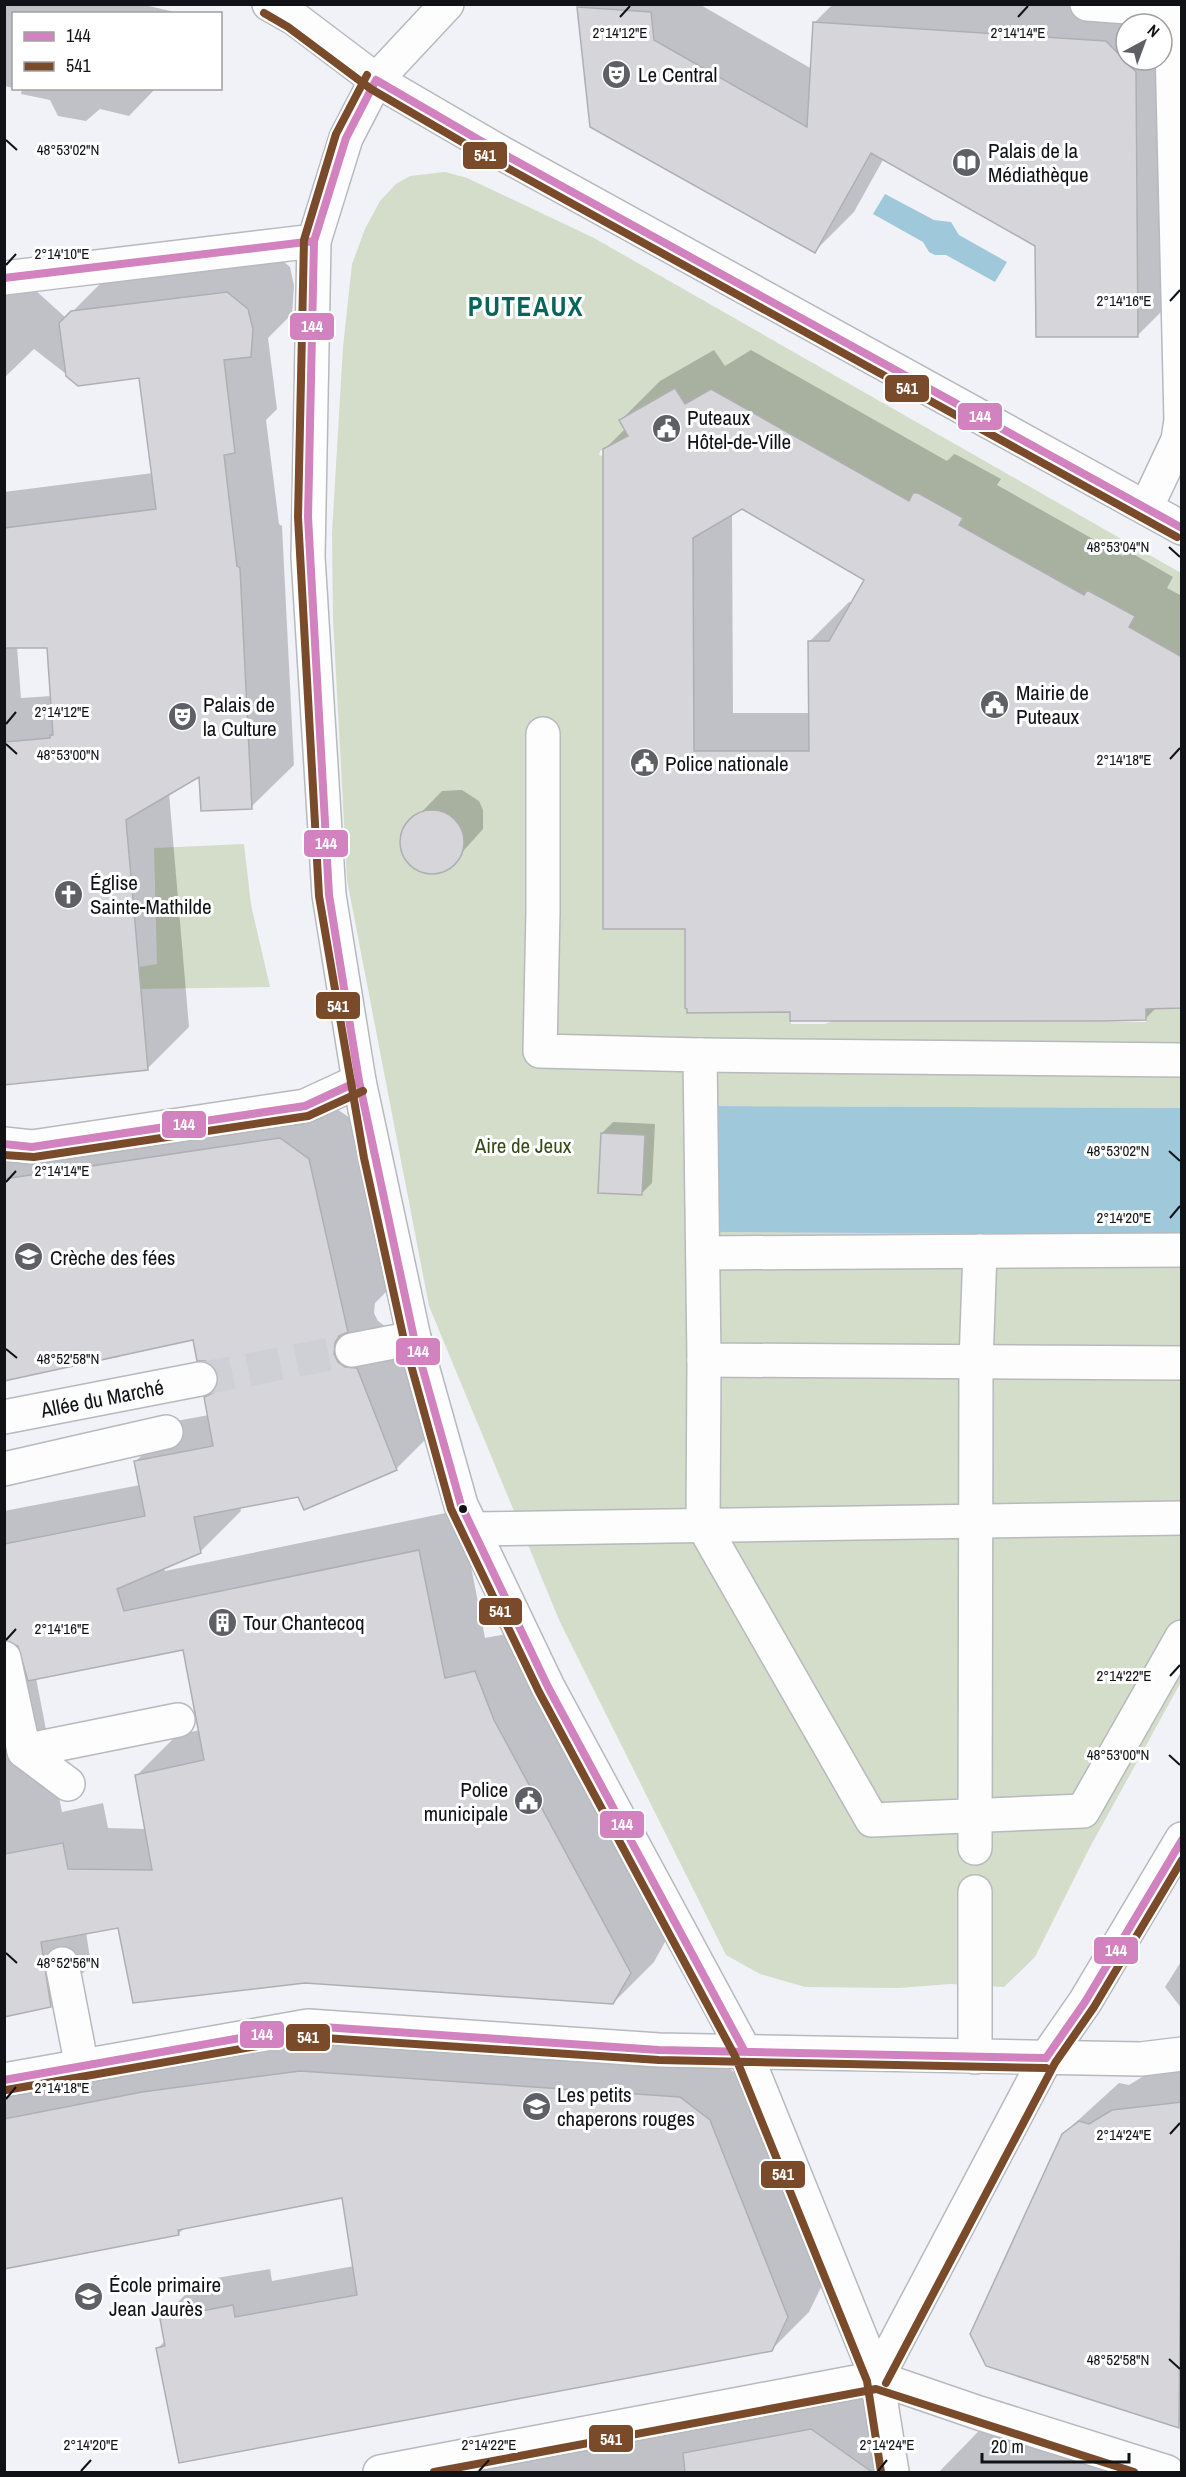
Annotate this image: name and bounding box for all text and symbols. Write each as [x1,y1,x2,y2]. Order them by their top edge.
legend [12,12,222,90]
north arrow [1114,12,1174,72]
text: N [1143,19,1165,42]
text: 2°14'12"E [592,22,648,43]
text: 2°14'14"E [990,22,1046,43]
text: 144 [66,23,91,48]
text: 541 [66,53,91,78]
theatre icon: Le Central [601,58,633,90]
place label: Le Central [638,60,717,89]
place label: Palais de la Médiathèque [988,136,1089,189]
text: 48°53'02"N [37,139,99,160]
line badge: 541 [462,141,508,170]
text: 541 [474,144,497,166]
library icon: Palais de la Médiathèque [951,146,983,178]
text: 2°14'10"E [34,243,90,264]
district label: PUTEAUX [468,288,584,324]
text: 2°14'16"E [1096,290,1152,311]
line badge: 144 [289,312,335,341]
text: 144 [301,315,324,337]
line badge: 541 [884,374,930,403]
text: 541 [896,377,919,399]
line badge: 144 [957,402,1003,431]
place label: Puteaux Hôtel-de-Ville [687,403,791,456]
text: 144 [969,405,992,427]
public building icon: Puteaux Hôtel-de-Ville [650,413,682,445]
text: 48°53'04"N [1087,536,1149,557]
place label: Mairie de Puteaux [1016,678,1089,731]
public building icon: Mairie de Puteaux [979,688,1011,720]
place label: Palais de la Culture [203,690,277,743]
theatre icon: Palais de la Culture [166,700,198,732]
text: 2°14'12"E [34,701,90,722]
text: 48°53'00"N [37,744,99,765]
public building icon: Police nationale [628,747,660,779]
place label: Police nationale [665,749,789,778]
text: 2°14'18"E [1096,749,1152,770]
line badge: 144 [303,829,349,858]
text: 144 [315,832,338,854]
place label: Église Sainte-Mathilde [90,868,212,921]
church icon: Église Sainte-Mathilde [53,878,85,910]
line badge: 541 [315,991,361,1020]
text: 541 [327,995,350,1017]
line badge: 144 [161,1110,207,1139]
text: 144 [173,1113,196,1135]
park label: Aire de Jeux [474,1131,572,1160]
text: 48°53'02"N [1087,1140,1149,1161]
text: 2°14'14"E [34,1160,90,1181]
text: 2°14'20"E [1096,1207,1152,1228]
school or university icon: Crèche des fées [13,1241,45,1273]
place label: Crèche des fées [50,1243,175,1272]
line badge: 144 [395,1337,441,1366]
text: 144 [407,1340,430,1362]
text: 48°52'58"N [37,1348,99,1369]
street label: Allée du Marché [37,1372,166,1424]
unlabelled marker [457,1503,469,1515]
line badge: 541 [478,1597,523,1626]
text: 541 [489,1600,512,1622]
building icon: Tour Chantecoq [206,1606,238,1638]
place label: Tour Chantecoq [243,1608,365,1637]
text: 2°14'16"E [34,1618,90,1639]
text: 2°14'22"E [1096,1665,1152,1686]
text: 48°53'00"N [1087,1744,1149,1765]
place label: Police municipale [424,1775,508,1828]
public building icon: Police municipale [513,1785,545,1817]
line badge: 144 [599,1810,645,1839]
text: 144 [611,1813,634,1835]
line badge: 144 [1093,1936,1139,1965]
text: 144 [1105,1939,1128,1961]
text: 48°52'56"N [37,1952,99,1973]
line badge: 144 [239,2020,285,2049]
text: 144 [251,2023,274,2045]
line badge: 541 [285,2023,331,2052]
text: 541 [297,2026,320,2048]
text: 2°14'18"E [34,2077,90,2098]
place label: Les petits chaperons rouges [557,2080,695,2133]
school or university icon: Les petits chaperons rouges [520,2090,552,2122]
text: 2°14'24"E [1096,2124,1152,2145]
line badge: 541 [760,2160,806,2189]
text: 541 [772,2163,795,2185]
place label: École primaire Jean Jaurès [109,2270,221,2323]
school or university icon: École primaire Jean Jaurès [72,2280,104,2312]
text: 48°52'58"N [1087,2349,1149,2370]
line badge: 541 [588,2424,634,2453]
scale bar [982,2426,1129,2464]
text: 541 [600,2428,623,2450]
text: 2°14'20"E [63,2434,119,2455]
text: 2°14'22"E [461,2434,517,2455]
text: 2°14'24"E [859,2434,915,2455]
text: 20 m [991,2434,1024,2459]

